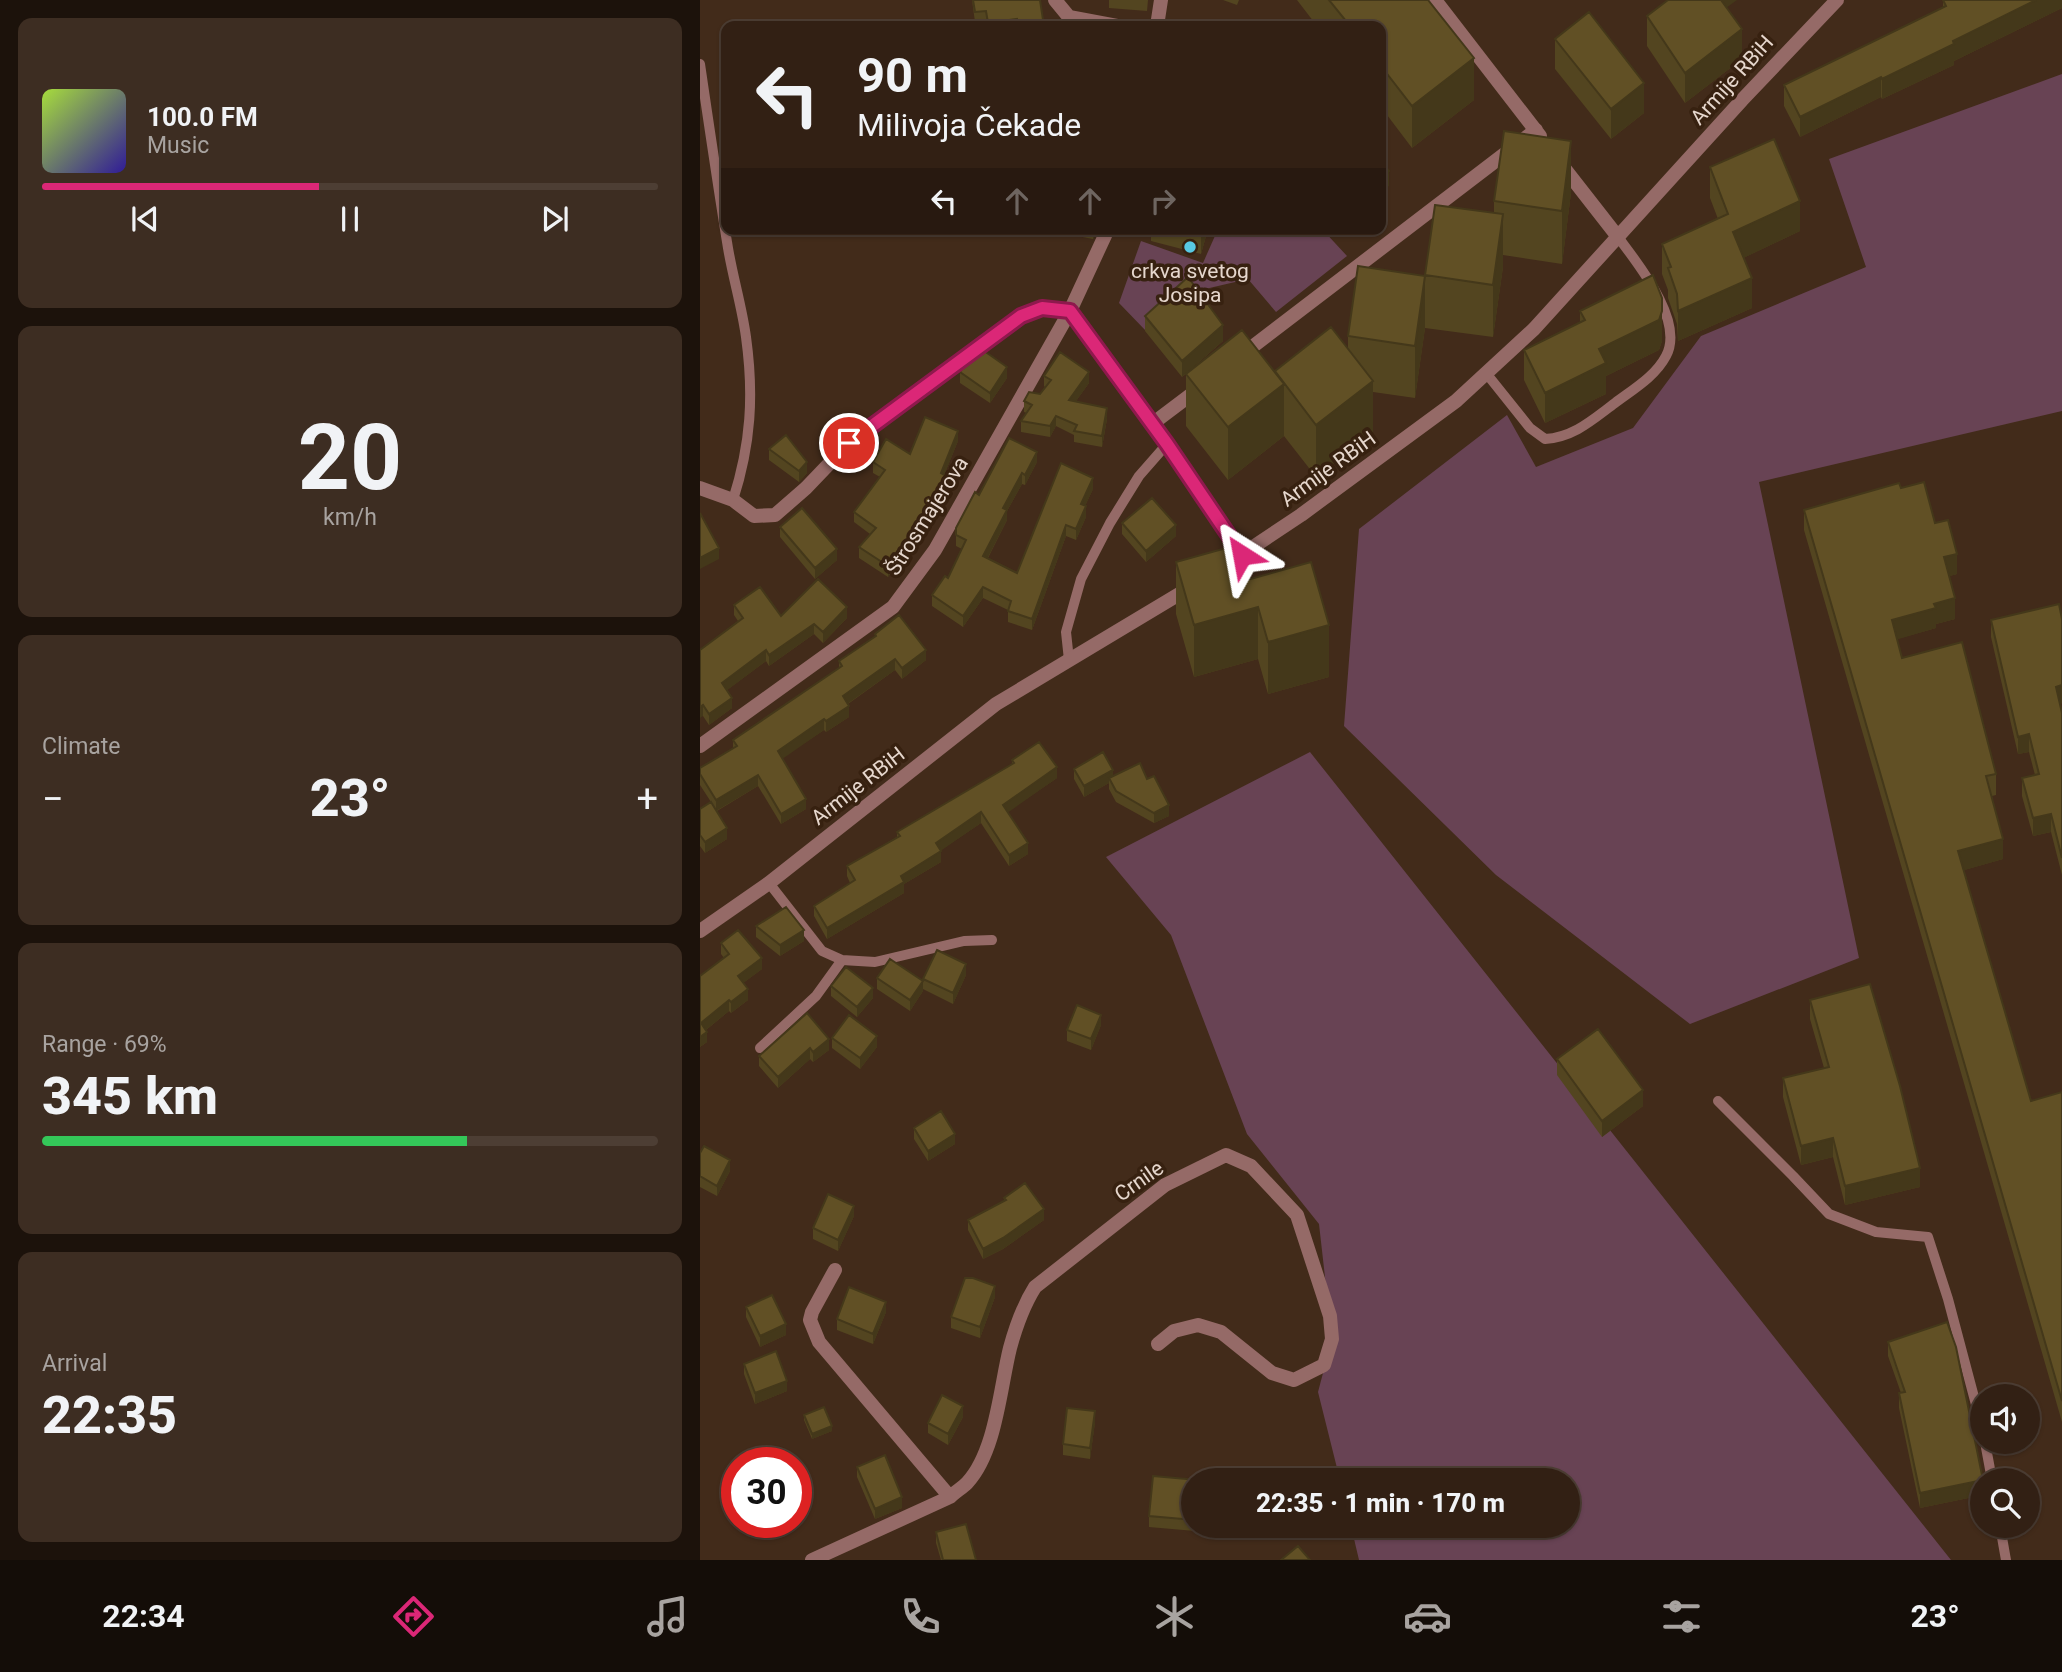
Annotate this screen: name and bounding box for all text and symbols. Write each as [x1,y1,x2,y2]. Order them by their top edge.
street label: Armije RBiH [1686,30,1778,130]
text: 90 m [857,47,968,104]
icon: left [742,49,833,140]
text: 100.0 FM [147,102,258,132]
text: Milivoja Čekade [857,106,1081,144]
text: Music [147,132,209,159]
icon: left [925,182,963,220]
icon: ahead [998,182,1036,220]
icon: ahead [1071,182,1109,220]
icon: right [1144,182,1182,220]
icon: previous [126,200,164,238]
icon: pause [331,200,369,238]
icon: next [536,200,574,238]
marker: crkva svetog Josipa [1182,239,1198,255]
place label: crkva svetog Josipa [1131,259,1249,307]
text: 20 [298,405,402,511]
pin [819,413,879,473]
icon: arrive [830,424,868,462]
street label: Armije RBiH [1276,426,1380,512]
street label: Štrosmajerova [881,452,973,580]
text: km/h [323,504,377,531]
position arrow [1205,518,1279,592]
text: Climate [42,733,121,760]
street label: Armije RBiH [807,742,909,830]
text: 23° [310,768,390,829]
text: − [42,777,64,821]
text: + [636,777,658,821]
text: Range · 69% [42,1031,167,1058]
text: 345 km [42,1066,218,1127]
street label: Crnile [1110,1156,1168,1206]
text: Arrival [42,1350,107,1377]
map controls [1970,1384,2040,1538]
button: sound [1970,1384,2040,1454]
text: 22:35 [42,1385,177,1446]
speed limit sign: 30 [721,1447,812,1538]
button: search [1970,1468,2040,1538]
text: 22:35 · 1 min · 170 m [1256,1488,1505,1518]
icon: directions [389,1592,438,1641]
icon: music [643,1592,692,1641]
icon: phone [896,1592,945,1641]
icon: climate [1150,1592,1199,1641]
icon: car [1403,1592,1452,1641]
icon: filters [1657,1592,1706,1641]
text: 22:34 [102,1597,185,1635]
text: 23° [1910,1597,1960,1635]

